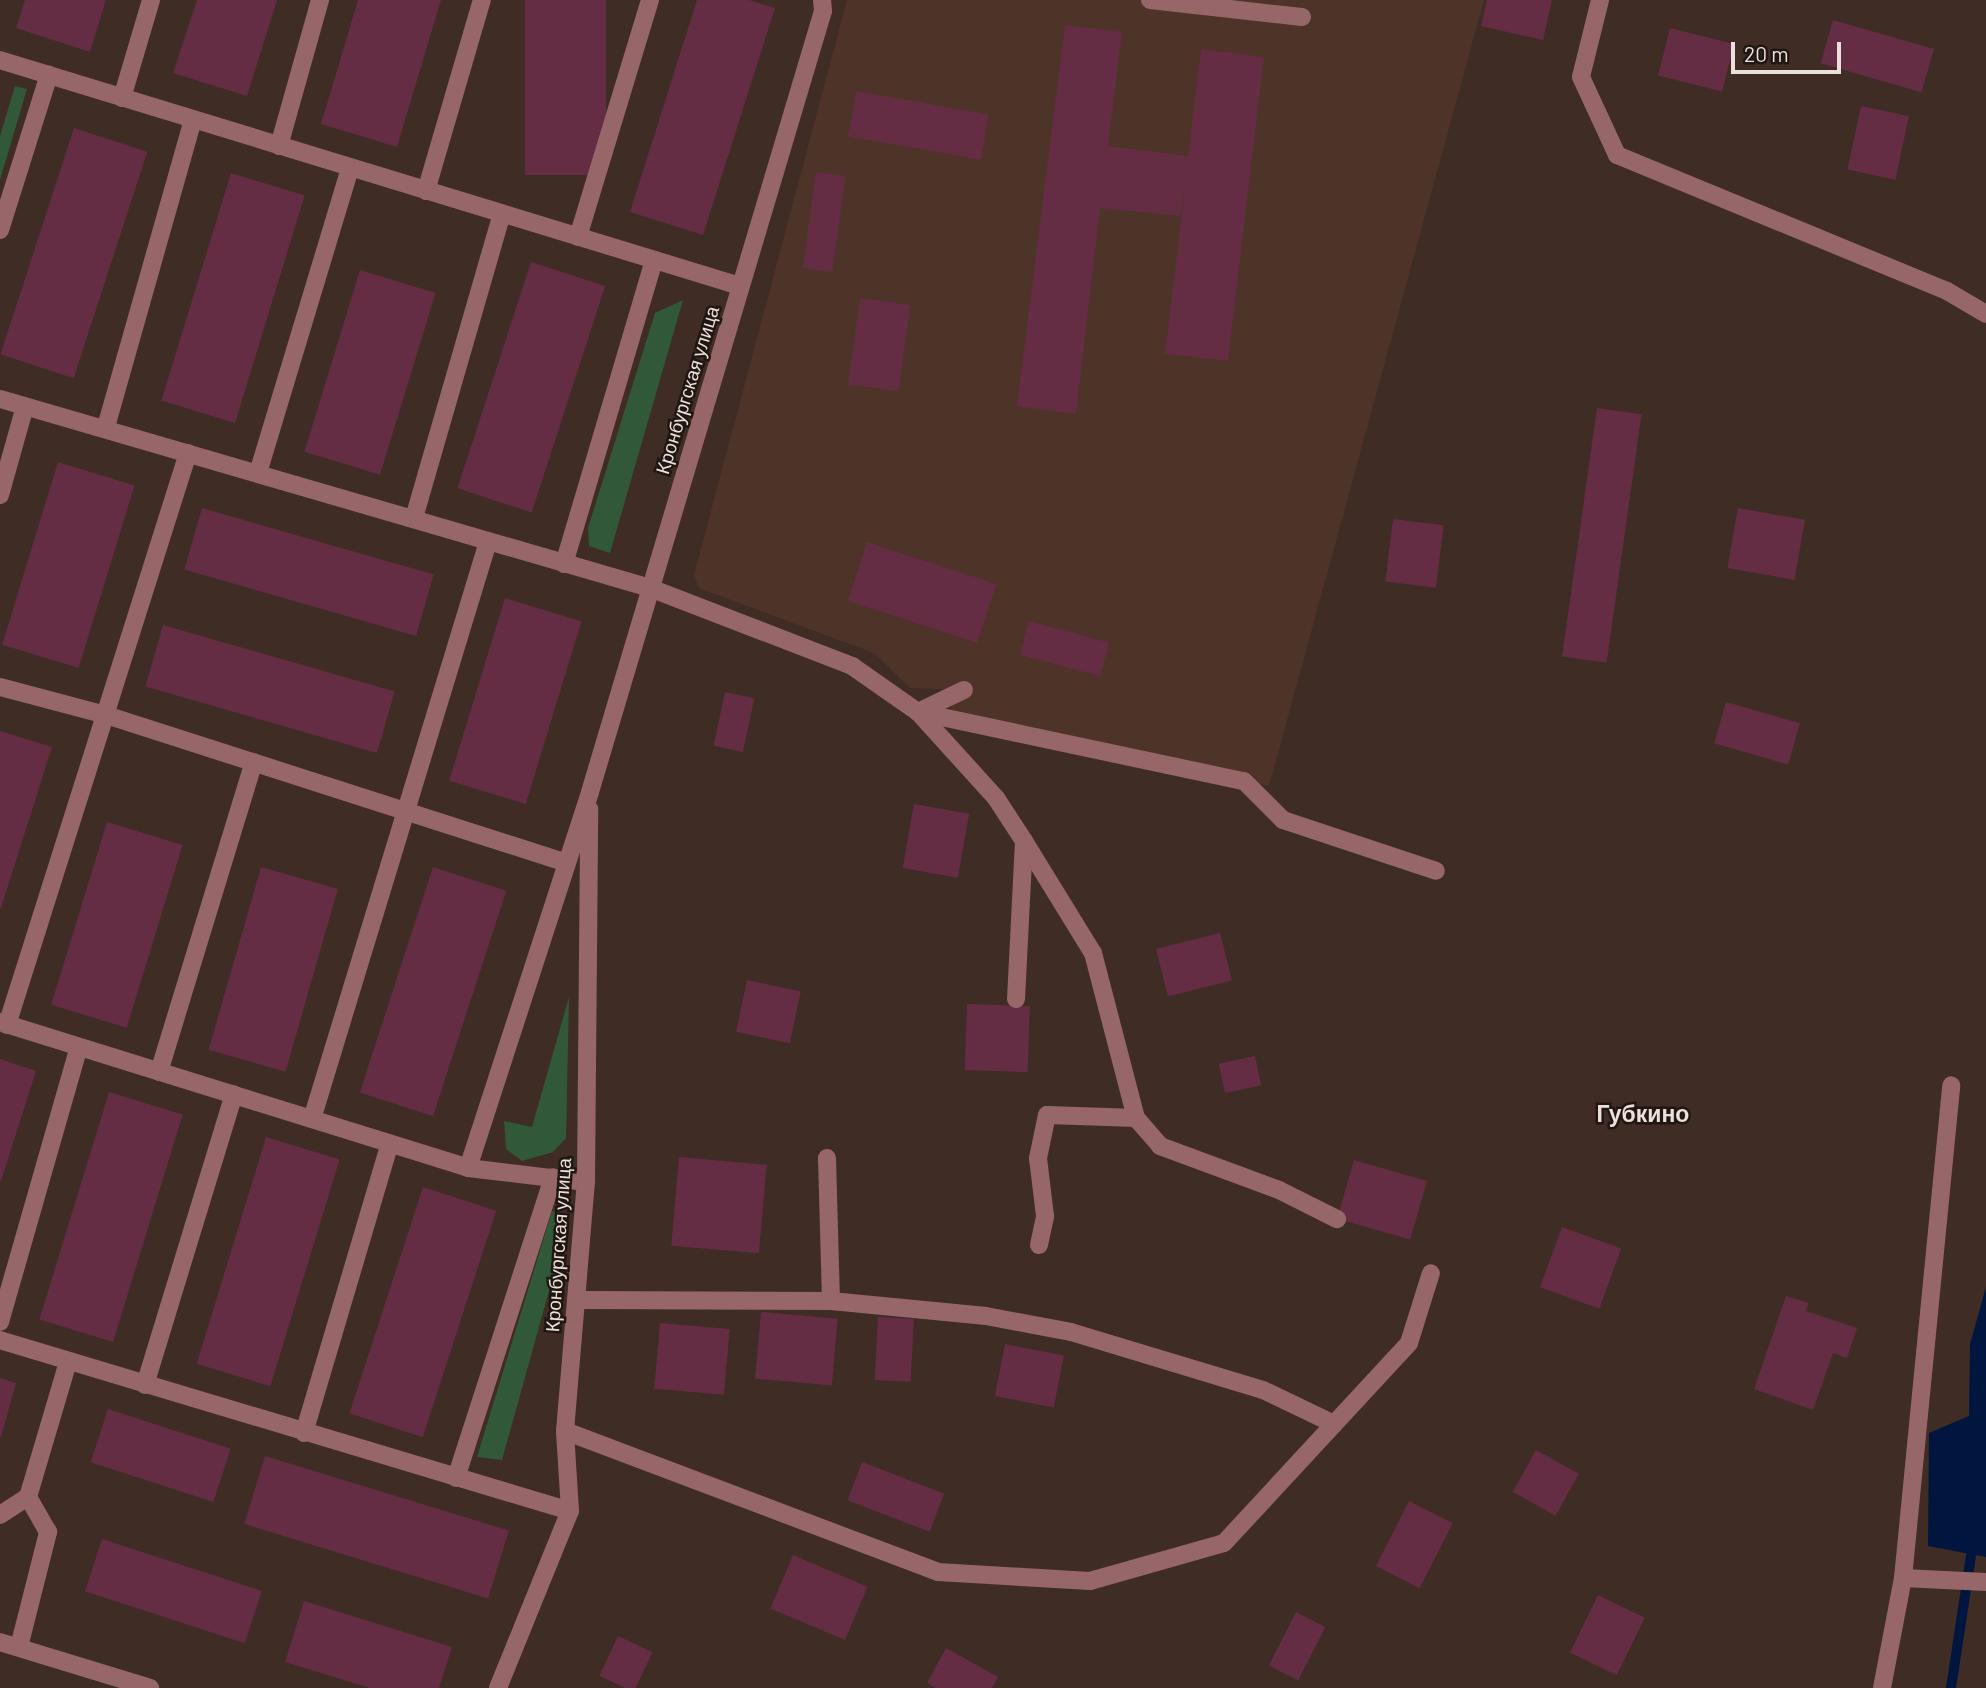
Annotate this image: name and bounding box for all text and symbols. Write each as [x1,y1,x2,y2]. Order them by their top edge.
scale bar [1734,28,1844,72]
text: 20 m [1744,41,1789,66]
street label: Кронбургская улица [651,303,723,477]
district label: Губкино [1597,1099,1689,1127]
street label: Кронбургская улица [541,1157,575,1333]

